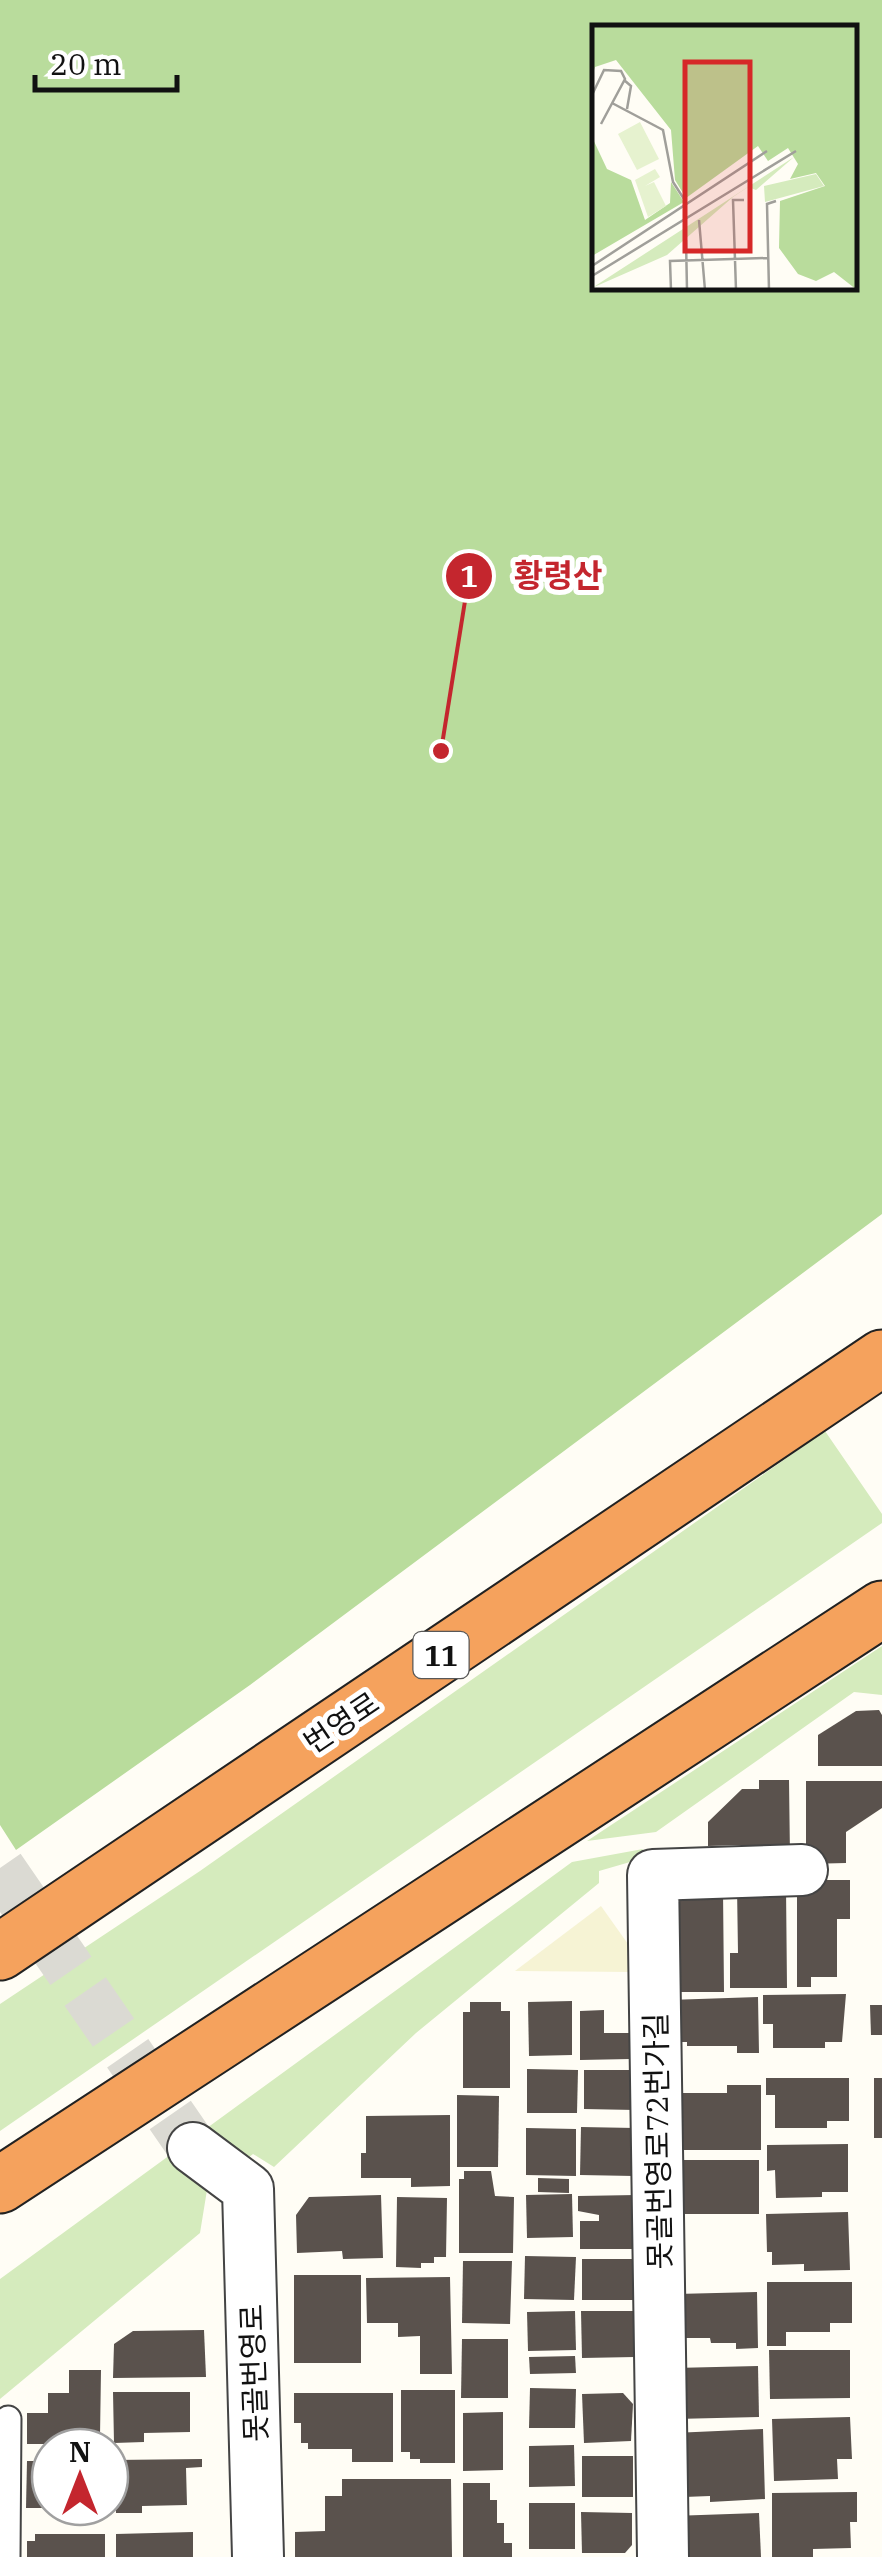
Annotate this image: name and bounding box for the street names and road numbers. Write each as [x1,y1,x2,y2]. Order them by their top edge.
road number: 11 [414,1632,468,1678]
street label: 번영로 [296,1683,386,1761]
street label: 못골번영로72번가길 [635,2012,679,2270]
street label: 못골번영로 [231,2303,275,2443]

